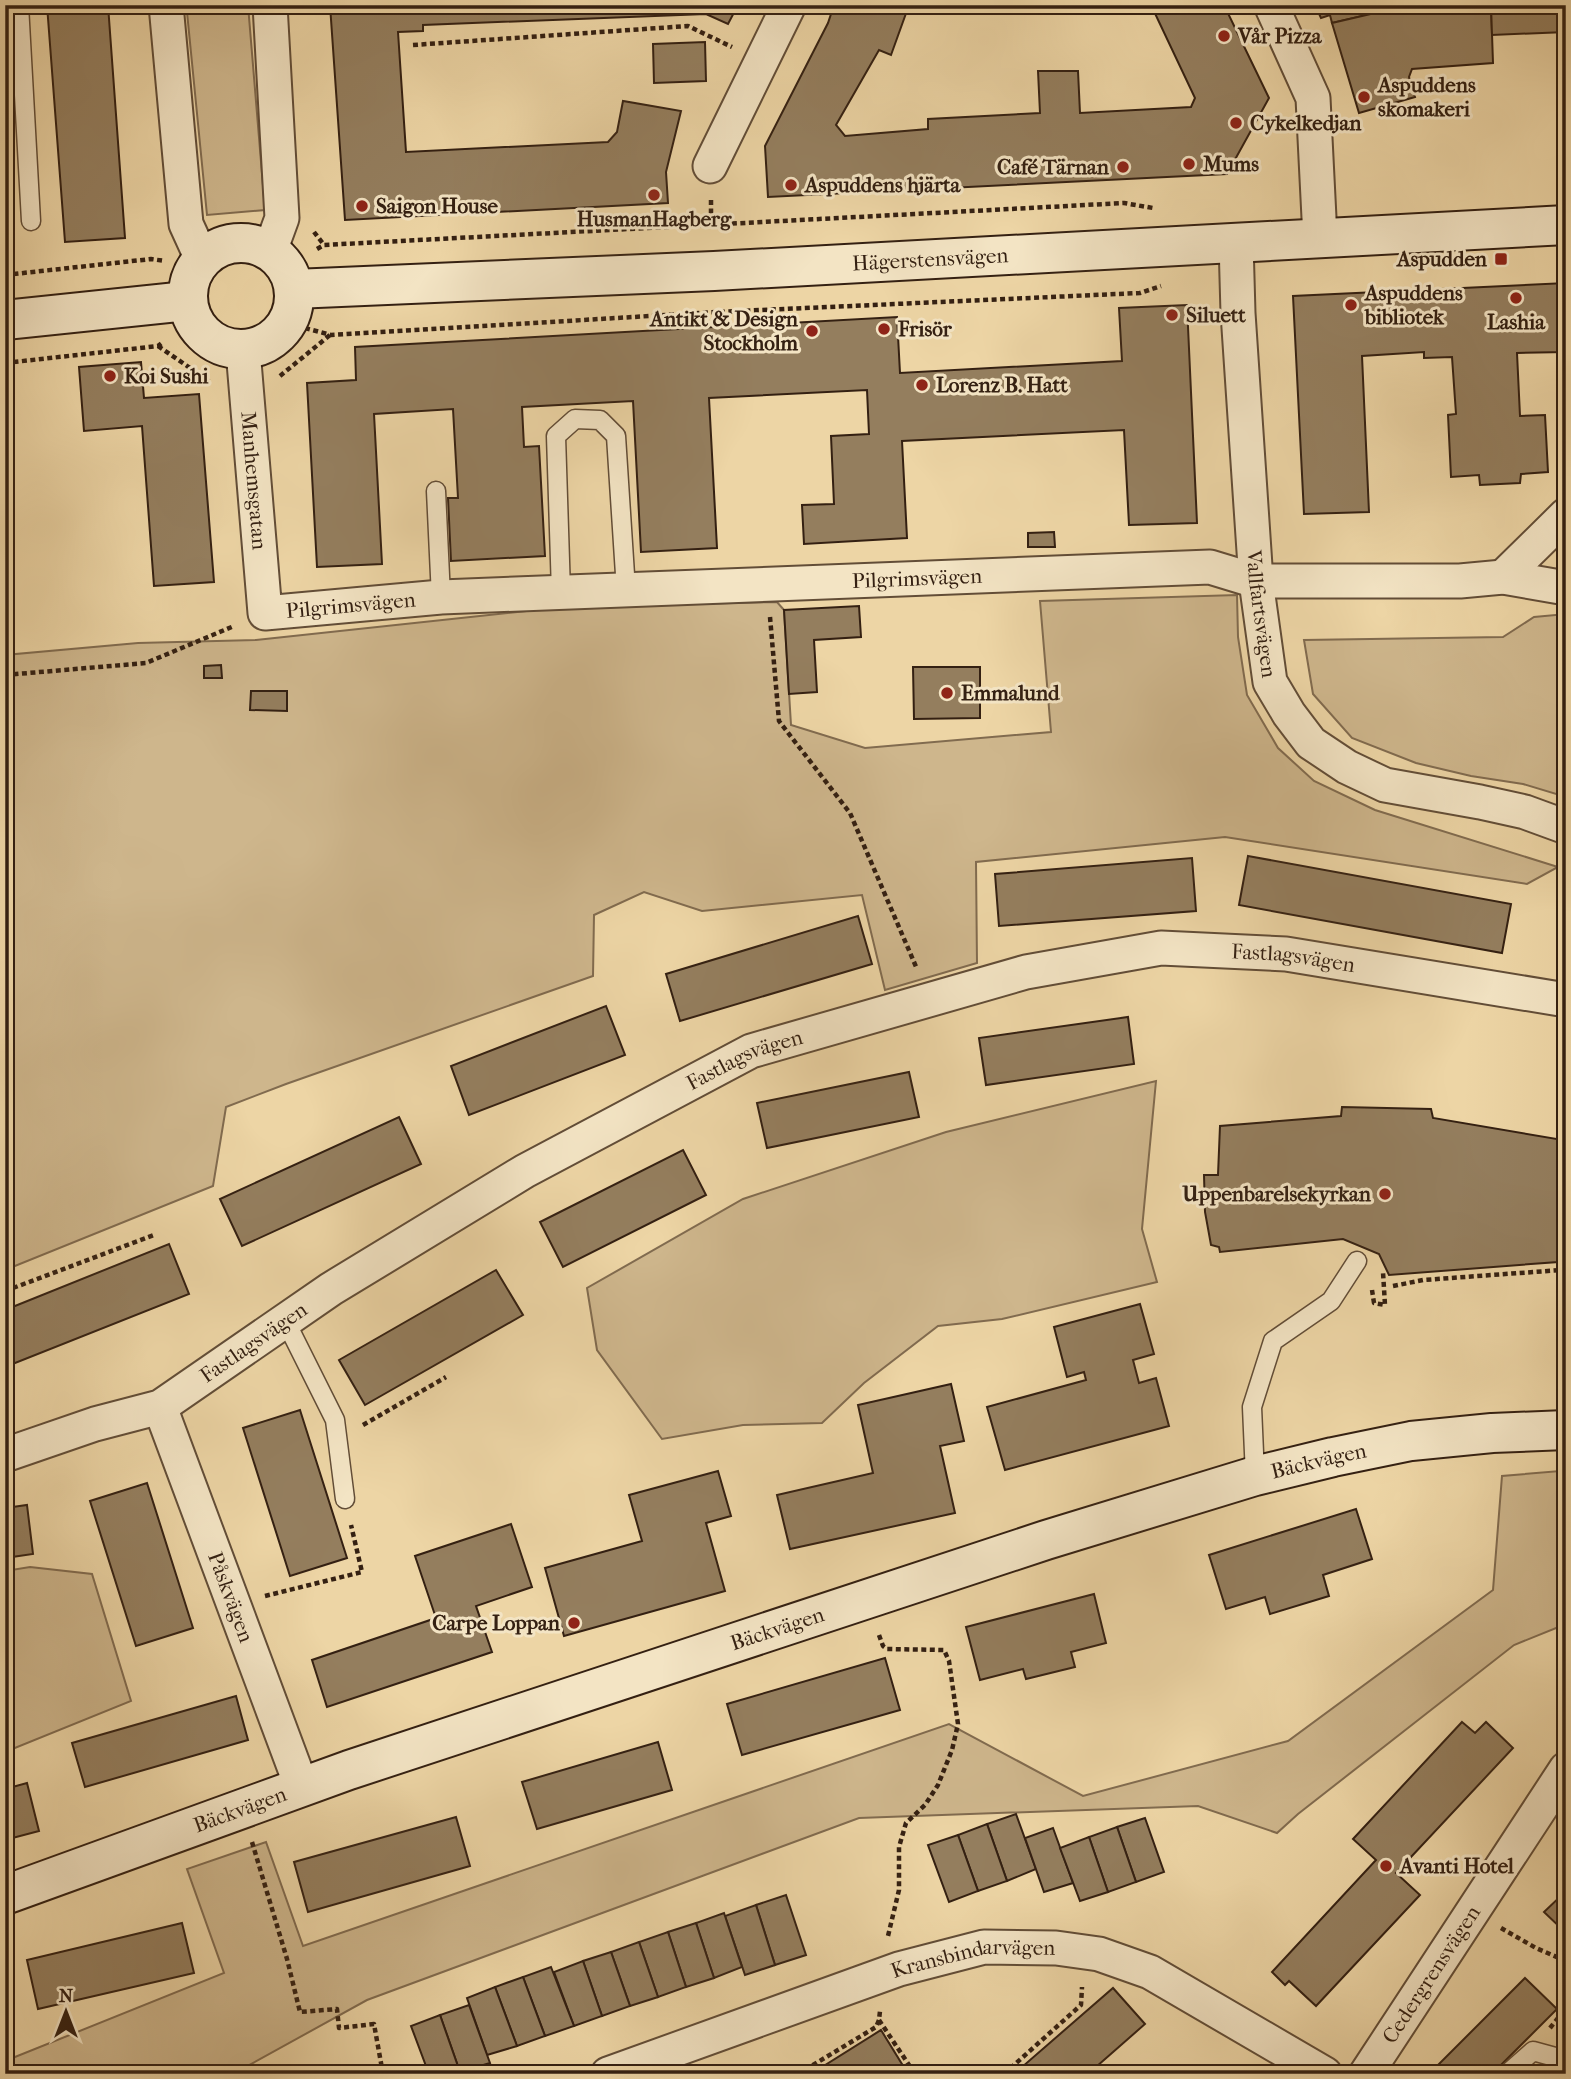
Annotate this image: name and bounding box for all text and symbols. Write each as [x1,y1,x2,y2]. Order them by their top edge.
place label: Vår Pizza [1237,24,1323,48]
marker: Vår Pizza [1216,28,1232,44]
place label: Aspuddens skomakeri [1376,73,1476,121]
marker: Aspuddens skomakeri [1356,89,1372,105]
place label: Cykelkedjan [1250,111,1362,135]
marker: Cykelkedjan [1228,115,1244,131]
place label: Mums [1202,152,1259,176]
place label: Café Tärnan [997,155,1110,179]
marker: Mums [1181,156,1197,172]
marker: Café Tärnan [1115,159,1131,175]
place label: Aspuddens hjärta [803,173,961,197]
marker: Aspuddens hjärta [783,177,799,193]
marker: HusmanHagberg [646,187,662,203]
place label: Saigon House [376,194,498,218]
marker: Saigon House [354,198,370,214]
place label: HusmanHagberg [577,207,732,231]
street label: Hägerstensvägen [852,243,1009,276]
place label: Aspudden [1395,247,1488,271]
marker: Aspudden [1493,251,1509,267]
place label: Aspuddens bibliotek [1363,281,1463,329]
marker: Lashia [1508,290,1524,306]
marker: Aspuddens bibliotek [1343,297,1359,313]
place label: Siluett [1186,303,1246,327]
place label: Antikt & Design Stockholm [648,307,799,355]
marker: Siluett [1164,307,1180,323]
place label: Lashia [1487,310,1546,334]
place label: Frisör [897,317,953,341]
marker: Frisör [876,321,892,337]
marker: Antikt & Design Stockholm [804,323,820,339]
place label: Koi Sushi [124,364,209,388]
marker: Koi Sushi [102,368,118,384]
place label: Lorenz B. Hatt [936,373,1068,397]
marker: Lorenz B. Hatt [914,377,930,393]
street label: Manhemsgatan [236,410,272,551]
street label: Vallfartsvägen [1242,548,1281,679]
street label: Pilgrimsvägen [851,564,983,593]
street label: Pilgrimsvägen [285,587,417,623]
place label: Emmalund [961,681,1060,705]
marker: Emmalund [939,685,955,701]
street label: Fastlagsvägen [1231,939,1357,977]
street label: Fastlagsvägen [682,1025,805,1095]
place label: Uppenbarelsekyrkan [1181,1182,1372,1206]
marker: Uppenbarelsekyrkan [1377,1186,1393,1202]
street label: Fastlagsvägen [195,1297,312,1388]
street label: Bäckvägen [1268,1438,1369,1484]
street label: Påskvägen [203,1549,259,1646]
street label: Bäckvägen [727,1602,827,1655]
place label: Carpe Loppan [432,1611,561,1635]
marker: Carpe Loppan [566,1615,582,1631]
street label: Bäckvägen [190,1782,290,1838]
place label: Avanti Hotel [1398,1854,1514,1878]
marker: Avanti Hotel [1378,1858,1394,1874]
street label: Cedergrensvägen [1377,1901,1485,2048]
street label: Kransbindarvägen [888,1935,1056,1983]
north arrow [32,1978,102,2048]
text: N [59,1985,74,2007]

